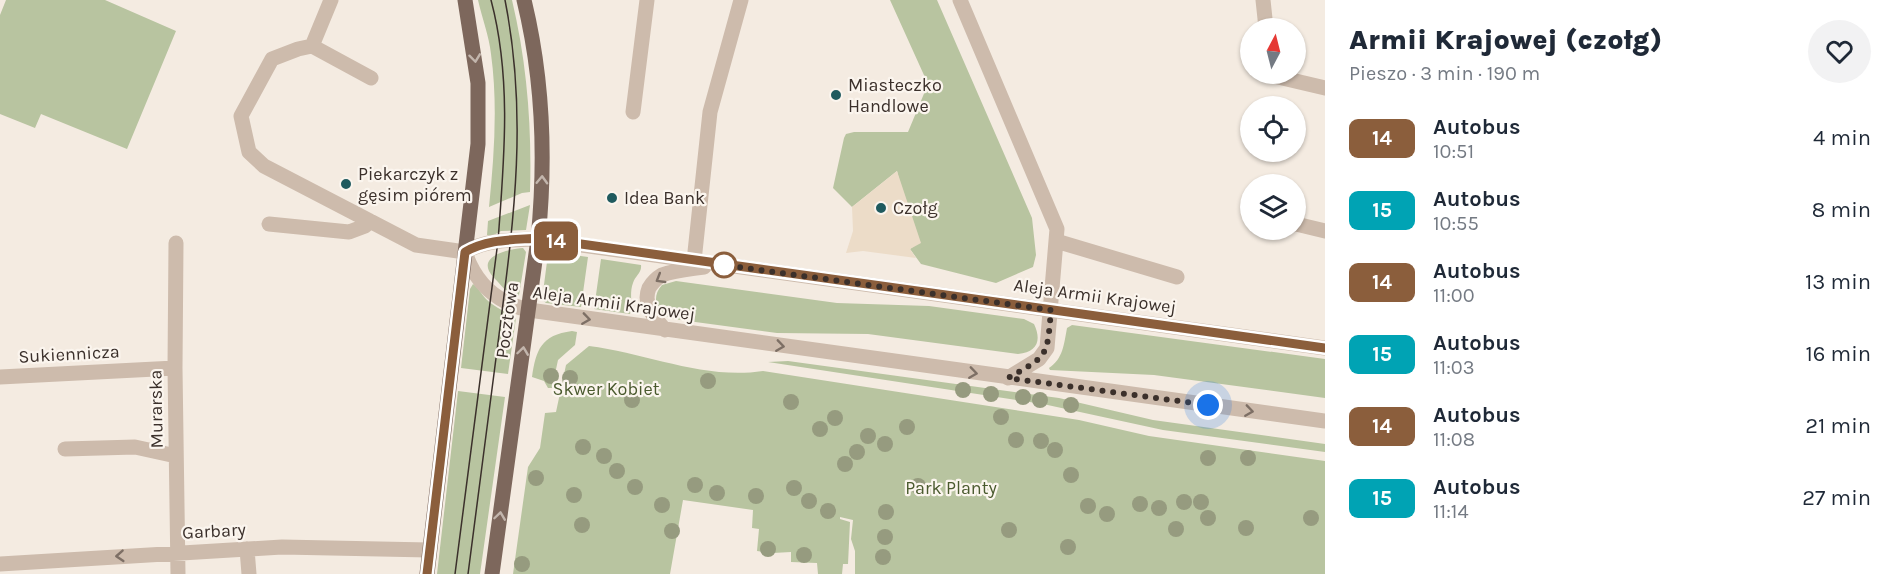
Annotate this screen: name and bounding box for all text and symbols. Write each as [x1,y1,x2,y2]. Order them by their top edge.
north arrow [1240,18,1306,84]
map controls [1240,18,1306,240]
button: heart [1808,20,1871,83]
text: Armii Krajowej (czołg) [1349,23,1662,56]
one-way arrow [468,53,481,62]
text: Pieszo · 3 min · 190 m [1349,62,1540,85]
place label: Miasteczko Handlowe [848,74,942,117]
marker: Miasteczko Handlowe [829,88,843,102]
button: locate [1240,96,1306,162]
text: Autobus [1433,114,1521,140]
text: 4 min [1813,125,1871,151]
text: 14 [1372,126,1392,150]
text: 10:51 [1433,140,1474,163]
place label: Piekarczyk z gęsim piórem [358,163,472,206]
button: layers [1240,174,1306,240]
one-way arrow [536,176,549,185]
marker: Piekarczyk z gęsim piórem [339,177,353,191]
text: Autobus [1433,186,1521,212]
place label: Idea Bank [624,187,705,209]
marker: Idea Bank [605,191,619,205]
place label: Czołg [893,197,938,219]
text: 8 min [1812,197,1871,223]
text: 15 [1372,198,1392,222]
marker: Czołg [874,201,888,215]
text: 10:55 [1433,212,1479,235]
line badge: 14 [529,222,583,260]
text: 14 [546,229,566,253]
unlabelled marker [711,252,737,278]
text: Autobus [1433,258,1521,284]
text: 13 min [1805,269,1871,295]
text: 14 [1372,270,1392,294]
one-way arrow [656,272,666,283]
street label: Aleja Armii Krajowej [1012,274,1178,318]
street label: Pocztowa [491,280,523,360]
street label: Aleja Armii Krajowej [531,281,697,325]
text: 11:00 [1433,284,1475,307]
one-way arrow [582,312,591,324]
text: Autobus [1433,330,1521,356]
one-way arrow [775,339,784,352]
street label: Sukiennicza [18,340,120,368]
text: 16 min [1805,341,1871,367]
text: 15 [1372,342,1392,366]
one-way arrow [516,346,529,355]
text: 11:03 [1433,356,1475,379]
one-way arrow [968,366,977,379]
street label: Murarska [144,370,168,448]
park label: Skwer Kobiet [553,378,660,400]
your location [1193,390,1223,420]
text: Autobus [1433,402,1521,428]
one-way arrow [1244,404,1254,417]
text: 21 min [1805,413,1871,439]
text: 14 [1372,414,1392,438]
text: 11:08 [1433,428,1475,451]
text: Autobus [1433,474,1521,500]
park label: Park Planty [905,477,997,499]
text: 27 min [1802,485,1871,511]
text: 15 [1372,486,1392,510]
text: 11:14 [1433,500,1469,523]
one-way arrow [493,511,506,521]
street label: Garbary [182,518,247,544]
one-way arrow [116,550,125,563]

